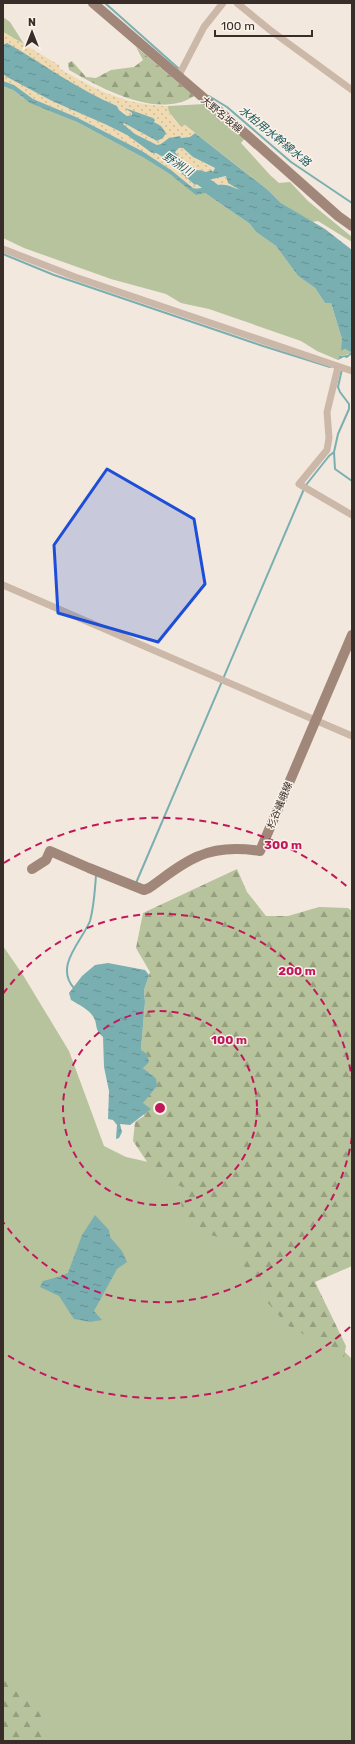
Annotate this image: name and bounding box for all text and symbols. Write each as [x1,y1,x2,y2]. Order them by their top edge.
north arrow [12,12,52,52]
scale bar [215,12,312,38]
text: N [28,16,36,29]
text: 100 m [221,19,255,33]
street label: 大野名坂線 [198,94,244,135]
water label: 水柏用水幹線水路 [236,104,314,170]
water label: 野洲川 [160,150,196,179]
street label: 杉谷嶬峨線 [265,780,295,831]
text: 300 m [264,838,302,852]
text: 200 m [278,964,316,978]
text: 100 m [211,1033,247,1047]
centre of rings [153,1101,167,1115]

